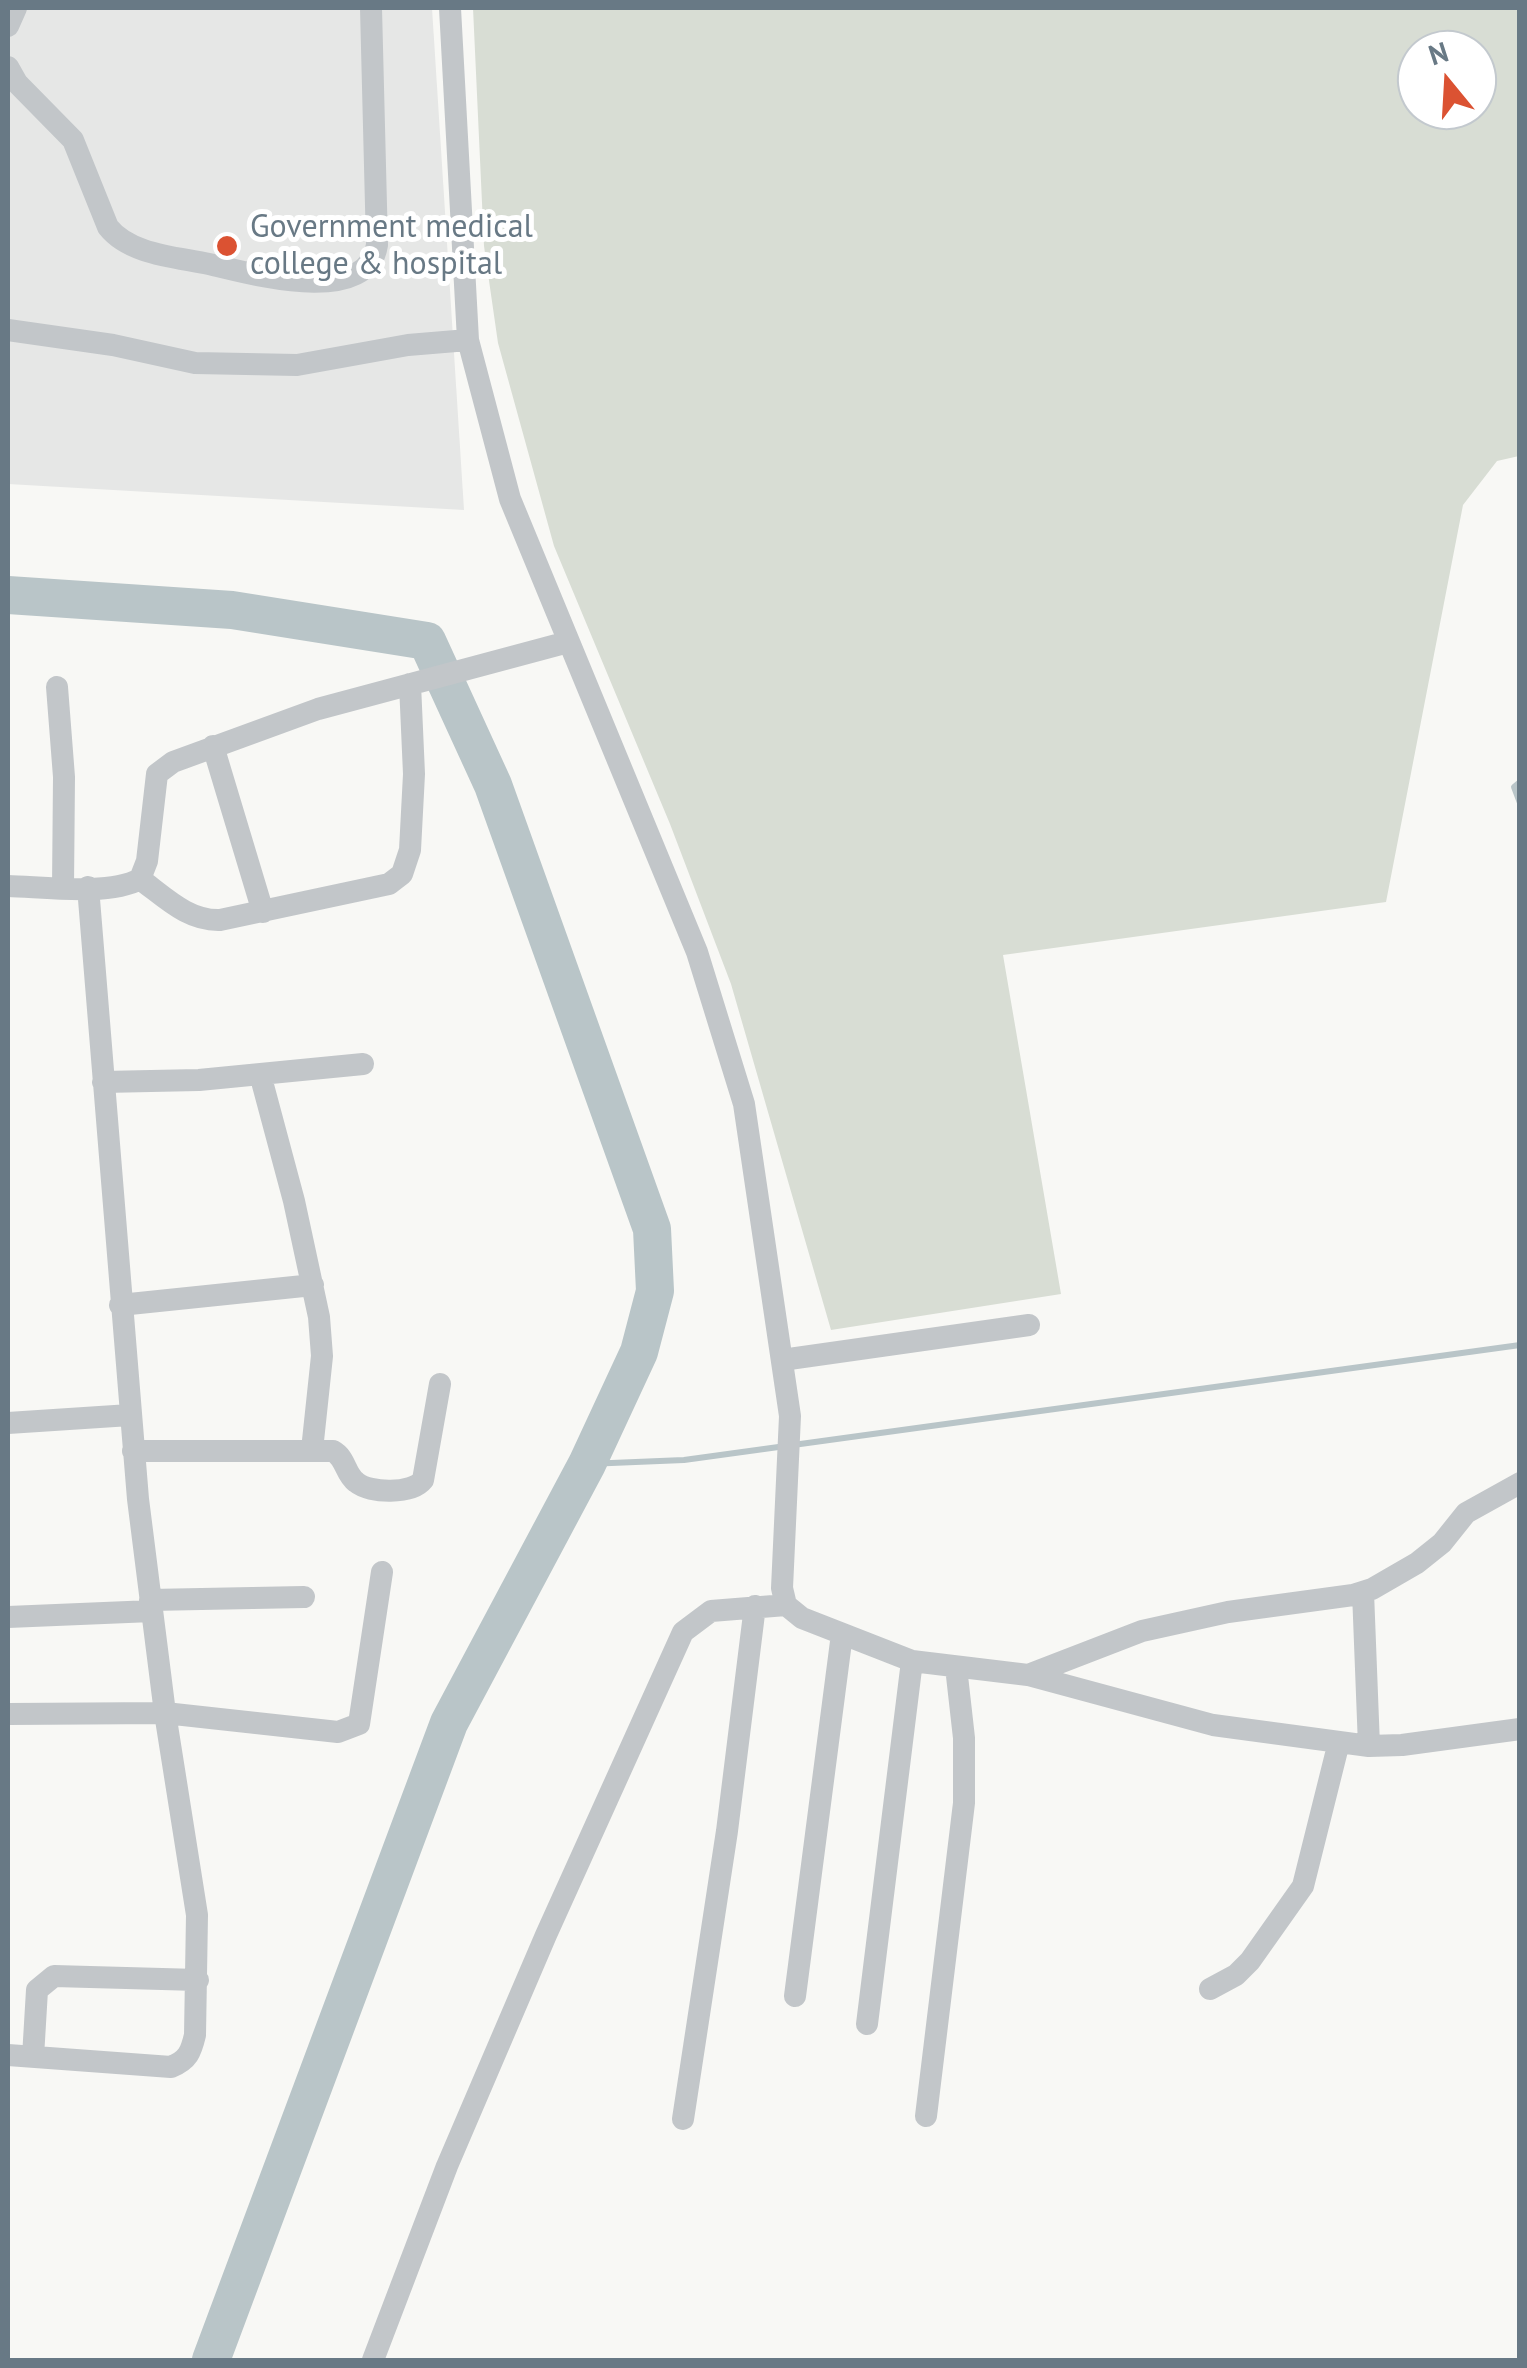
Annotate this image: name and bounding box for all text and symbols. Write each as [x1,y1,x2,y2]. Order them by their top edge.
north arrow [1397,30,1497,130]
text: N [1424,32,1453,73]
place label: Government medical college & hospital [250,209,533,284]
marker: Government medical college & hospital [214,233,240,259]

